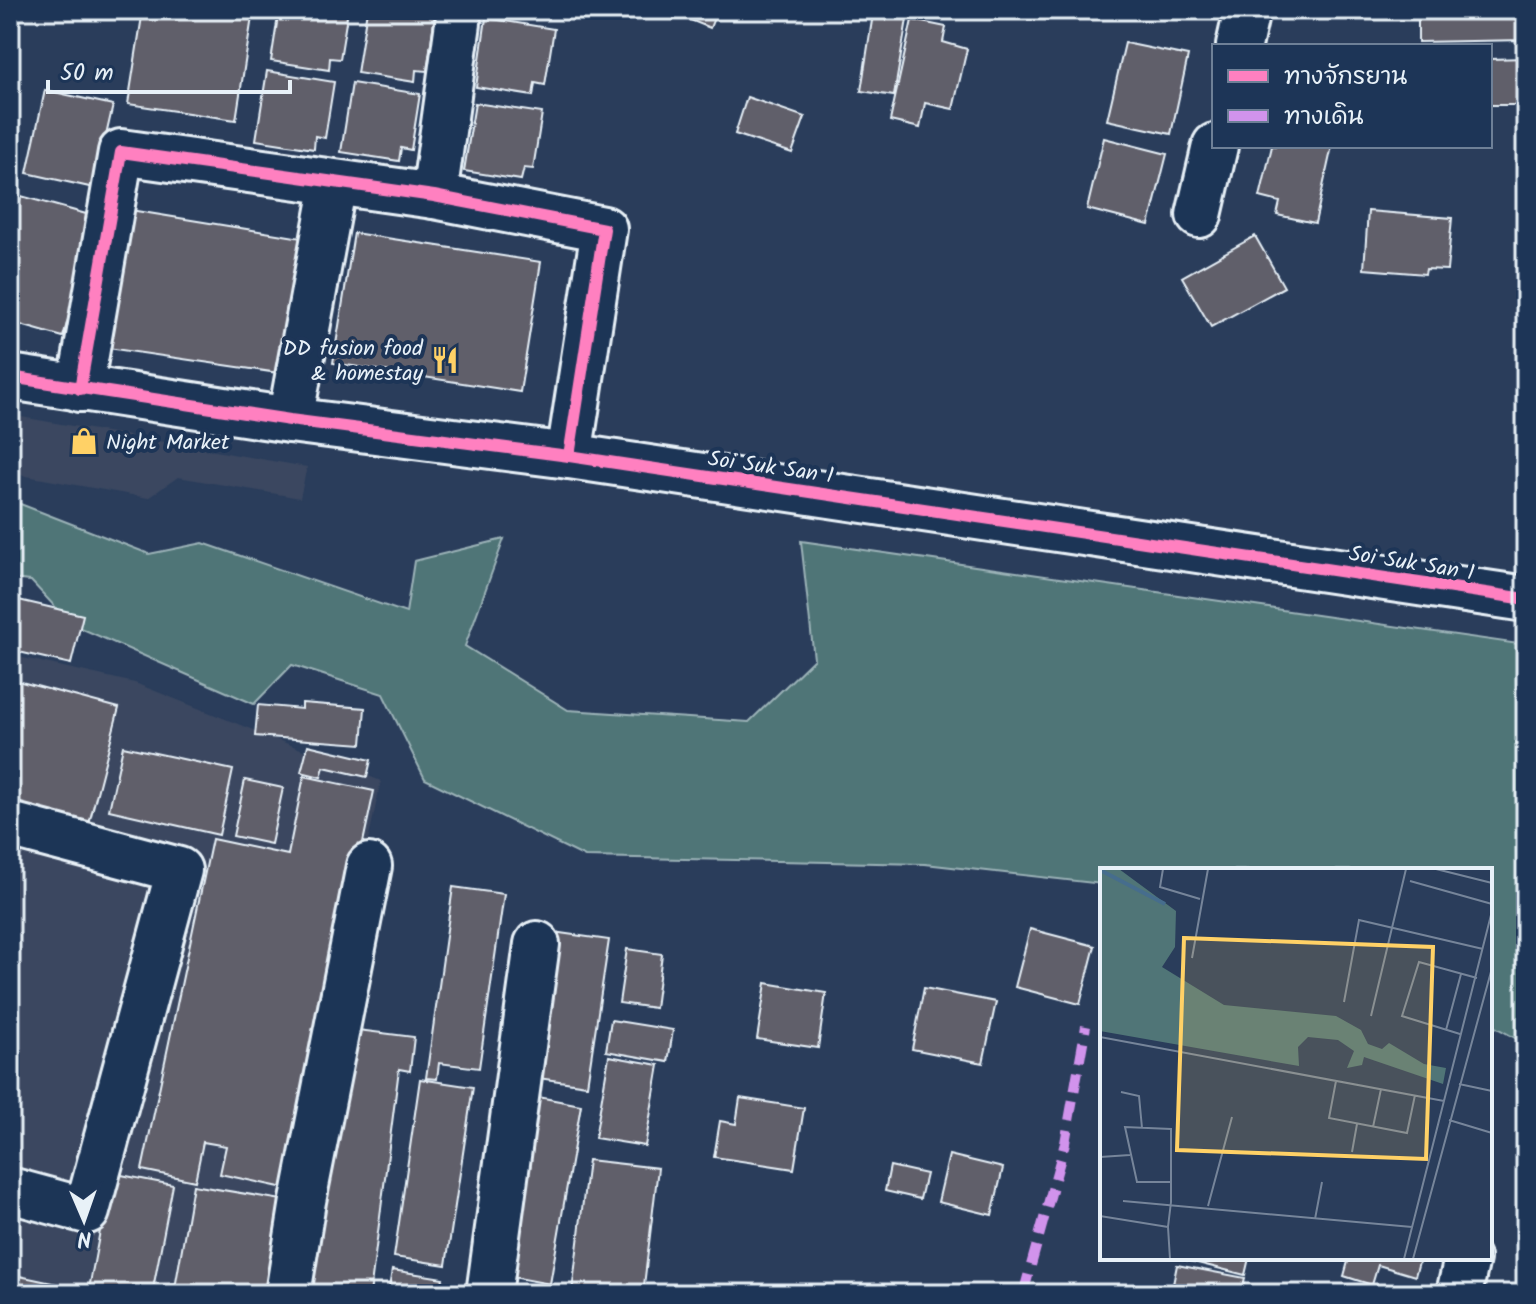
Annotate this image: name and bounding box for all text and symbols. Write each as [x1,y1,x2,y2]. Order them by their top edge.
scale bar [48,44,290,94]
legend [1212,44,1492,148]
text: 50 m [60,54,114,93]
text: ทางจักรยาน [1284,58,1407,97]
text: ทางเดิน [1284,98,1364,137]
place label: DD fusion food & homestay [283,332,424,392]
restaurant icon: DD fusion food & homestay [430,345,460,375]
shop icon: Night Market [69,426,99,456]
place label: Night Market [106,426,230,461]
street label: Soi Suk San 1 [706,442,836,495]
street label: Soi Suk San 1 [1346,537,1477,592]
inset map [1100,868,1492,1260]
north arrow [44,1180,124,1260]
text: N [77,1220,92,1255]

